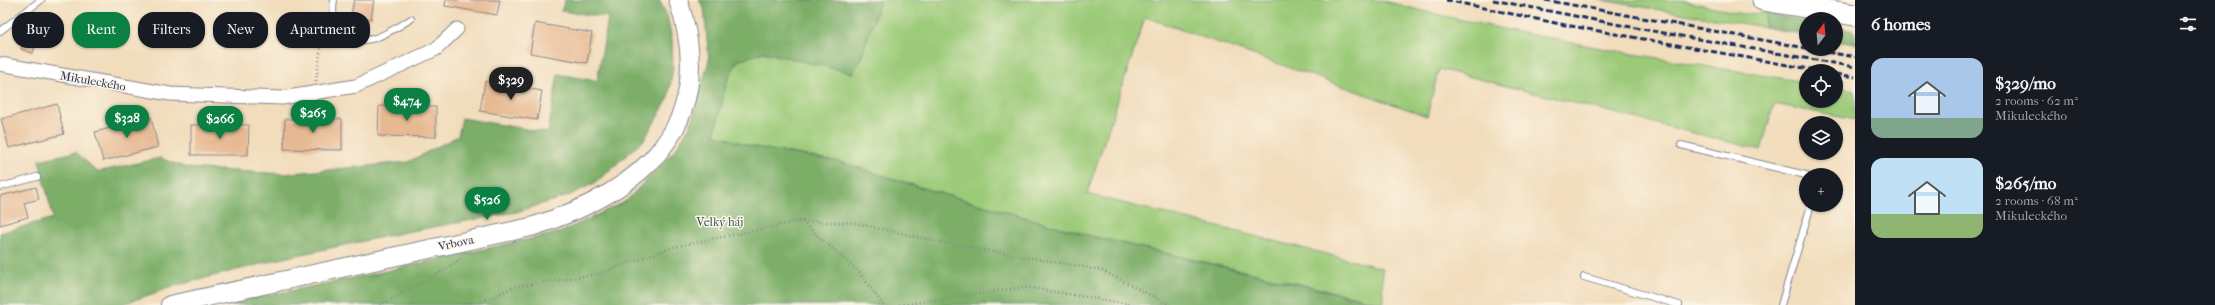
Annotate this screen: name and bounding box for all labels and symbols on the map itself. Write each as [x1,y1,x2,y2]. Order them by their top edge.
north arrow [1799,12,1843,56]
pin: $329 [487,67,535,101]
street label: Mikuleckého [59,68,127,94]
pin: $474 [383,88,431,122]
pin: $265 [289,100,337,134]
pin: $328 [103,105,151,139]
pin: $266 [196,106,244,140]
pin: $526 [463,187,511,221]
park label: Velký háj [696,215,743,229]
street label: Vrbova [436,232,475,254]

